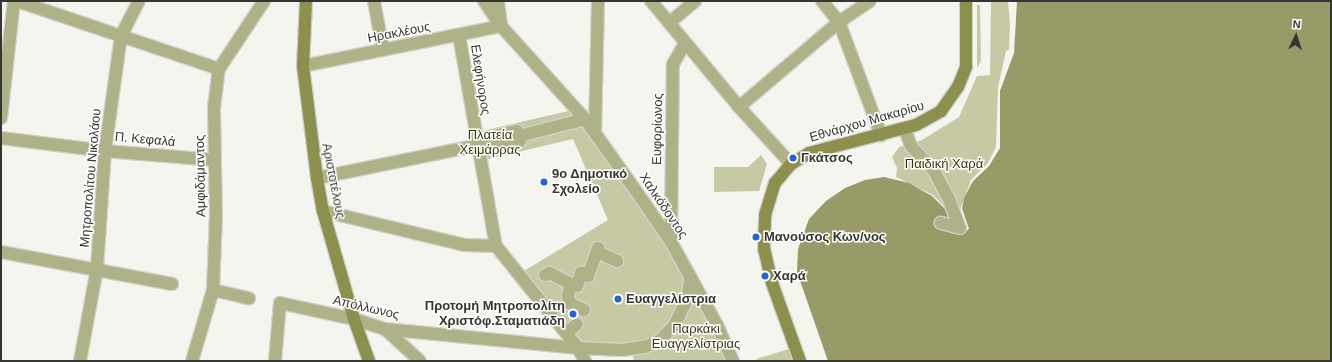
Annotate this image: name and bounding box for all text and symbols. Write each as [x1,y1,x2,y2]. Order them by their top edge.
north arrow [1276,16,1316,56]
text: N [1292,18,1301,30]
street label: Ηρακλέους [366,19,432,47]
street label: Ελεφήνορος [467,44,493,116]
street label: Ευφορίωνος [650,93,666,165]
street label: Εθνάρχου Μακαρίου [808,98,926,146]
street label: Μητροπολίτου Νικολάου [77,108,105,248]
park label: Πλατεία Χειμάρρας [460,128,520,159]
street label: Π. Κεφαλά [114,130,176,150]
street label: Αμφιδάμαντος [192,135,210,217]
street label: Αριστοτέλους [318,142,348,220]
place label: Γκάτσος [801,150,853,166]
marker: Γκάτσος [788,153,798,163]
park label: Παιδική Χαρά [905,156,983,172]
place label: 9ο Δημοτικό Σχολείο [552,167,628,198]
street label: Χαλκόδοντος [635,170,691,242]
marker: 9ο Δημοτικό Σχολείο [539,177,549,187]
place label: Μανούσος Κων/νος [764,229,886,245]
marker: Μανούσος Κων/νος [751,232,761,242]
place label: Χαρά [773,268,806,284]
marker: Χαρά [760,271,770,281]
place label: Ευαγγελίστρια [626,291,716,307]
street label: Απόλλωνος [331,293,401,323]
marker: Ευαγγελίστρια [613,294,623,304]
place label: Προτομή Μητροπολίτη Χριστόφ.Σταματιάδη [425,299,565,330]
marker: Προτομή Μητροπολίτη Χριστόφ.Σταματιάδη [568,309,578,319]
park label: Παρκάκι Ευαγγελίστριας [652,322,740,353]

